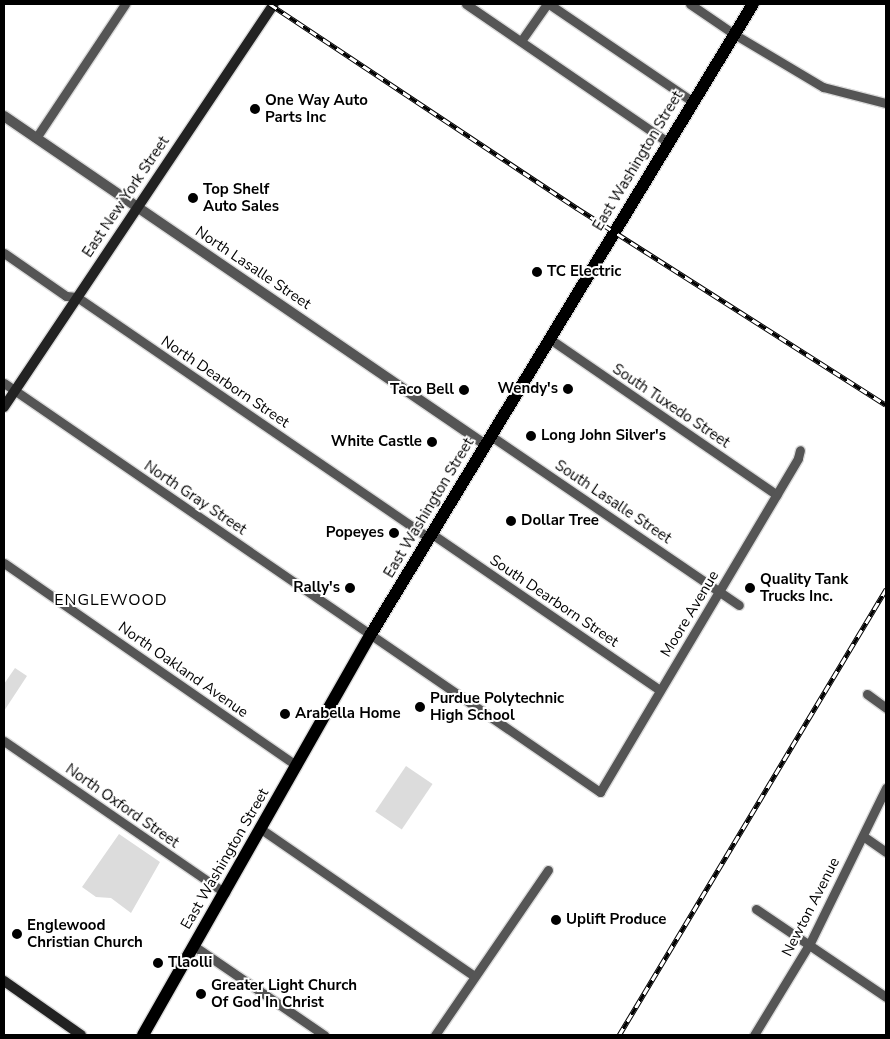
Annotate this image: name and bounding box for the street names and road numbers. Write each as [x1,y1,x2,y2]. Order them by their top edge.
street label: East Washington Street [589,88,687,234]
street label: East New York Street [79,133,173,261]
street label: North Lasalle Street [192,223,314,313]
street label: North Dearborn Street [157,332,293,432]
street label: South Tuxedo Street [609,360,733,452]
street label: East Washington Street [380,435,478,581]
street label: South Lasalle Street [551,456,675,548]
street label: North Gray Street [140,457,250,539]
street label: South Dearborn Street [486,551,622,651]
street label: Moore Avenue [657,568,723,660]
street label: North Oakland Avenue [115,618,251,722]
street label: North Oxford Street [62,760,182,852]
street label: East Washington Street [177,785,273,933]
street label: Newton Avenue [778,854,844,960]

